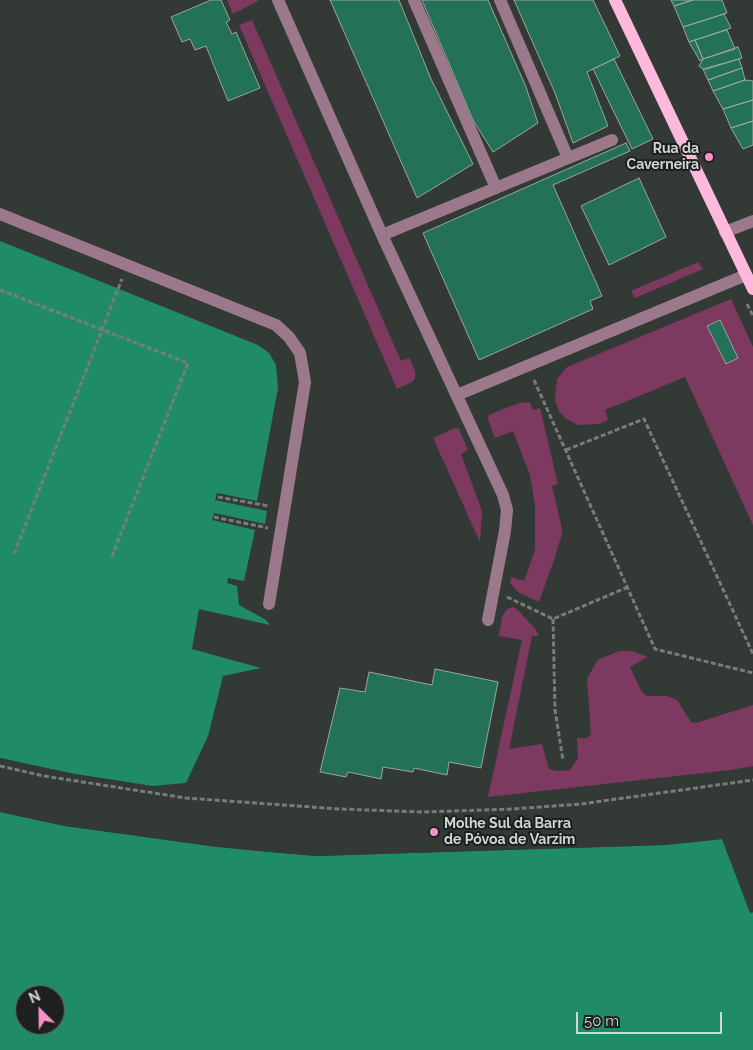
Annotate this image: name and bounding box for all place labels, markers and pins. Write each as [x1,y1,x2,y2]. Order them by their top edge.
place label: Rua da Caverneira [627,141,699,174]
marker: Rua da Caverneira [703,151,715,163]
place label: Molhe Sul da Barra de Póvoa de Varzim [444,816,575,849]
marker: Molhe Sul da Barra de Póvoa de Varzim [428,826,440,838]

